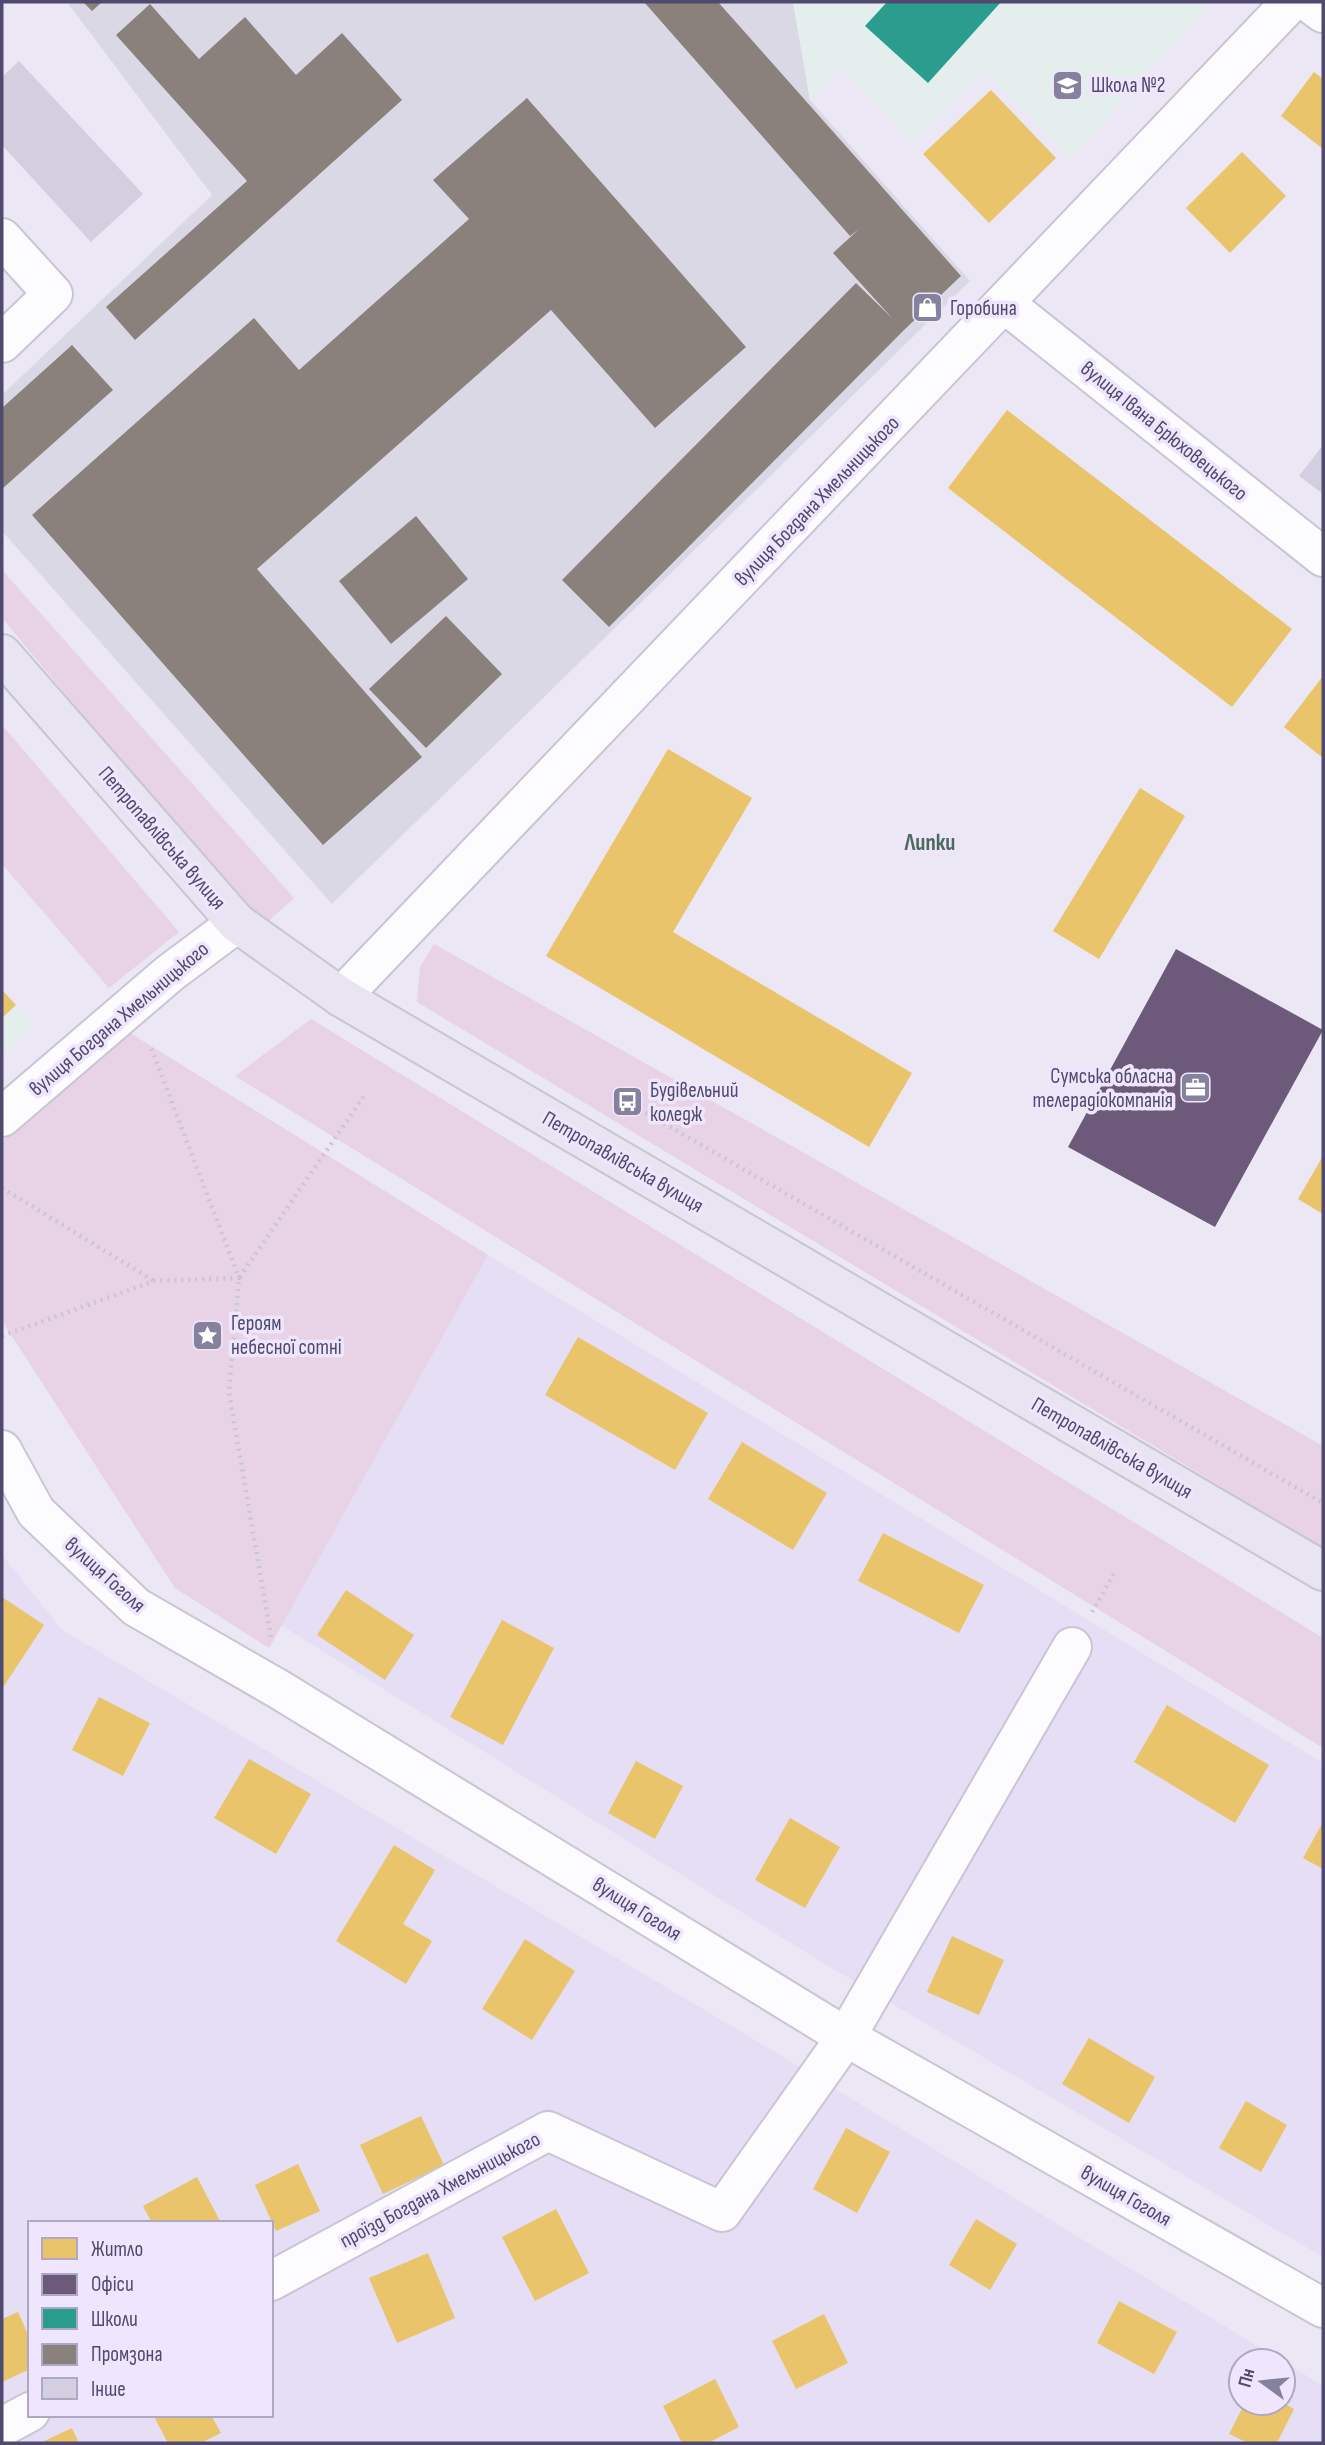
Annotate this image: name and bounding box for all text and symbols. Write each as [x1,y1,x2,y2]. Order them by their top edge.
school or university icon: Школа №2 [1051,68,1085,102]
place label: Школа №2 [1091,73,1165,98]
shop icon: Горобина [910,291,944,325]
place label: Горобина [950,296,1017,321]
street label: вулиця Івана Брюховецького [1075,356,1253,506]
street label: вулиця Богдана Хмельницького [729,411,905,591]
street label: Петропавлівська вулиця [93,761,231,915]
district label: Липки [904,829,955,857]
street label: вулиця Богдана Хмельницького [24,937,214,1101]
place label: Сумська обласна телерадіокомпанія [1032,1064,1173,1113]
office icon: Сумська обласна телерадіокомпанія [1179,1071,1213,1105]
place label: Будівельний коледж [650,1078,738,1127]
bus stop icon: Будівельний коледж [610,1085,644,1119]
street label: Петропавлівська вулиця [538,1106,708,1218]
place label: Героям небесної сотні [231,1311,342,1360]
place icon: Героям небесної сотні [191,1318,225,1352]
street label: Петропавлівська вулиця [1027,1392,1197,1504]
street label: вулиця Гоголя [59,1532,151,1618]
street label: вулиця Гоголя [588,1872,686,1946]
street label: проїзд Богдана Хмельницького [336,2127,544,2253]
street label: вулиця Гоголя [1076,2160,1176,2232]
legend [28,2221,273,2417]
text: Житло [91,2237,143,2262]
text: Офіси [91,2272,134,2297]
text: Школи [91,2307,138,2332]
text: Промзона [91,2342,162,2367]
north arrow [1227,2347,1297,2417]
text: Пн [1234,2366,1261,2390]
text: Інше [91,2377,126,2402]

